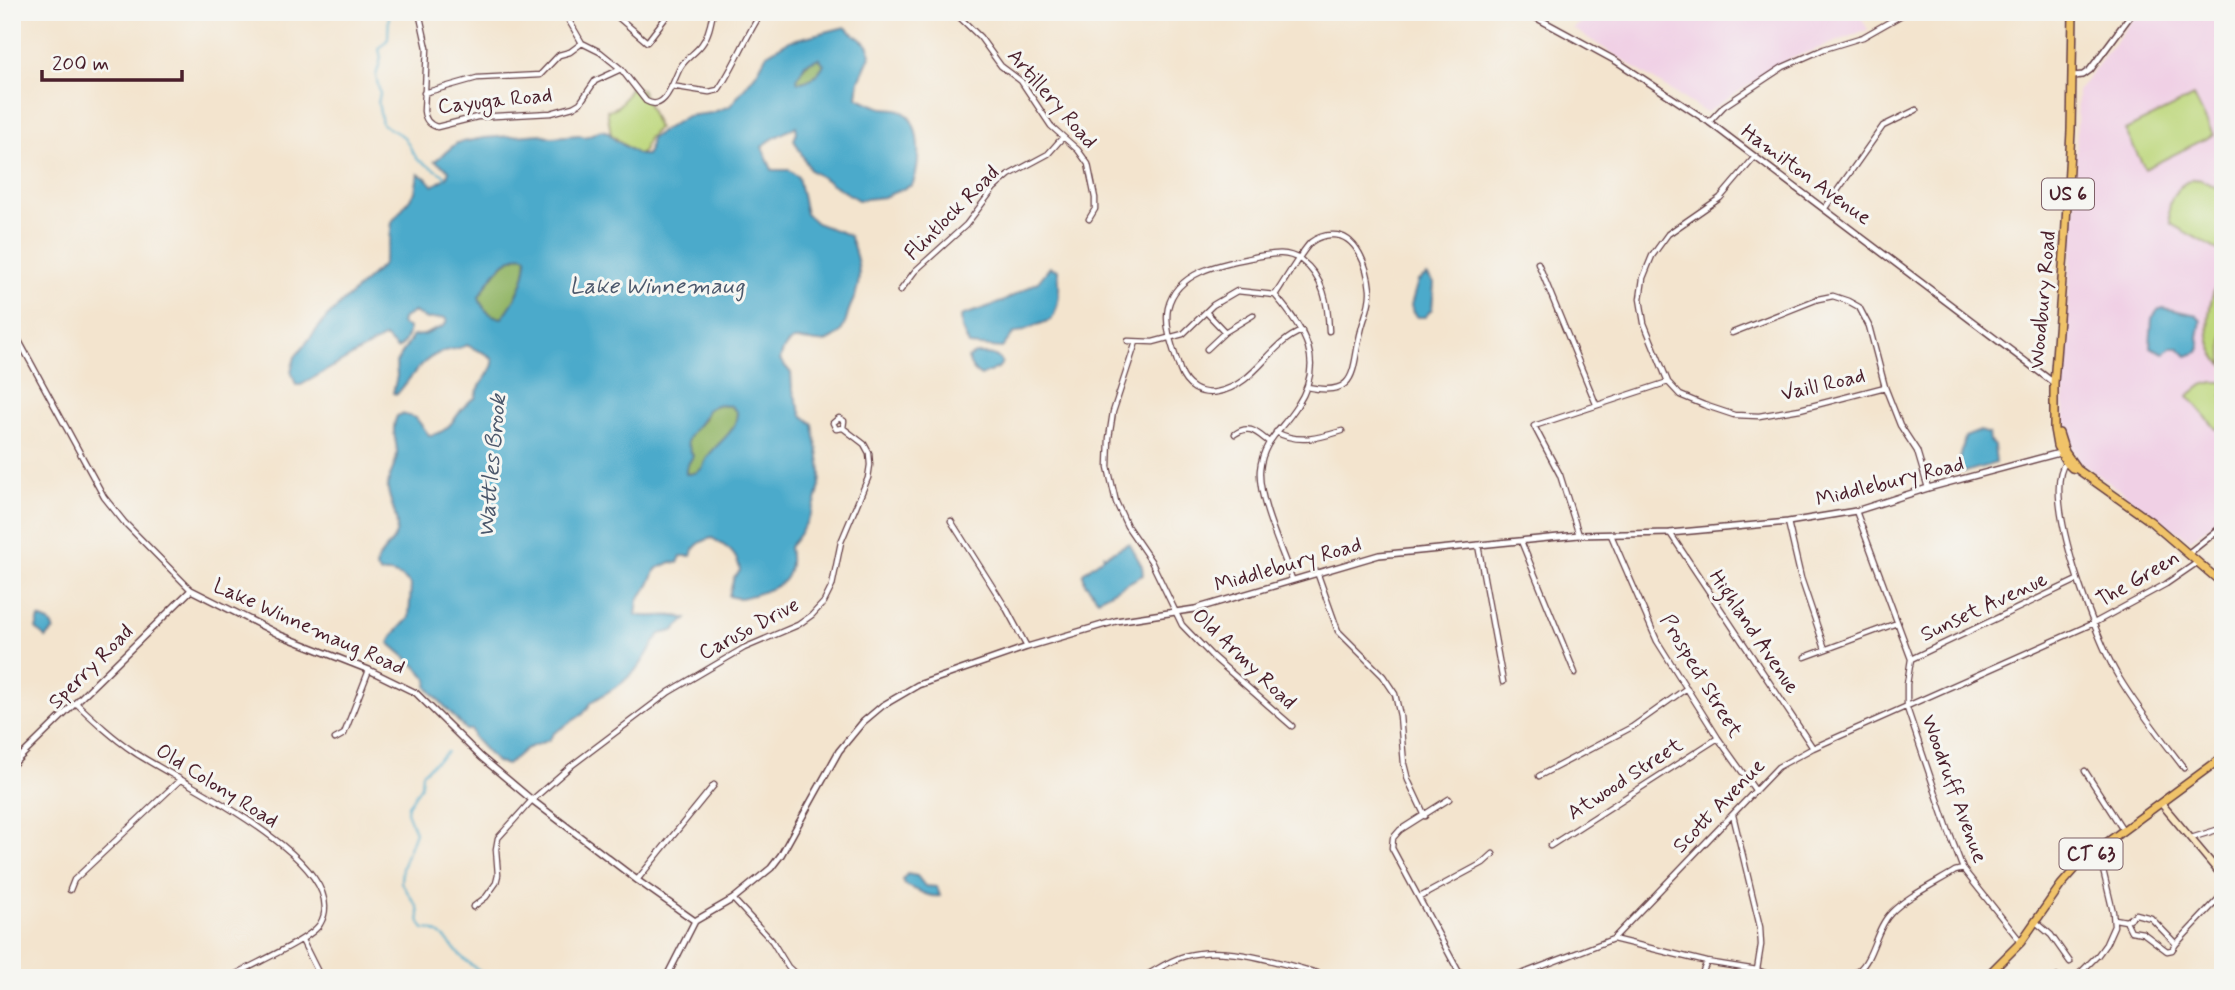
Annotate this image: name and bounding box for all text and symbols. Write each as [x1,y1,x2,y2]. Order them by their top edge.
scale bar [42,38,182,82]
street label: Artillery Road [1001,43,1103,155]
text: 200 m [52,50,109,78]
street label: Cayuga Road [436,81,554,122]
street label: Hamilton Avenue [1735,118,1877,232]
street label: Flintlock Road [898,159,1006,267]
road number: US 6 [2042,178,2094,210]
street label: Woodbury Road [2023,230,2063,370]
water label: Lake Winnemaug [570,272,745,302]
street label: Vaill Road [1778,362,1868,408]
water label: Wattles Brook [472,392,514,539]
street label: Middlebury Road [1813,450,1967,514]
street label: Middlebury Road [1211,531,1365,599]
street label: The Green [2091,544,2185,614]
street label: Highland Avenue [1701,565,1806,701]
street label: Sunset Avenue [1916,565,2052,649]
street label: Lake Winnemaug Road [209,572,409,682]
street label: Caruso Drive [694,591,804,667]
street label: Old Army Road [1186,602,1302,716]
street label: Prospect Street [1653,609,1749,744]
street label: Sperry Road [42,618,140,716]
street label: Woodruff Avenue [1914,711,1994,867]
street label: Atwood Street [1562,731,1689,827]
street label: Old Colony Road [150,737,284,835]
street label: Scott Avenue [1667,752,1771,860]
road number: CT 63 [2060,838,2122,870]

